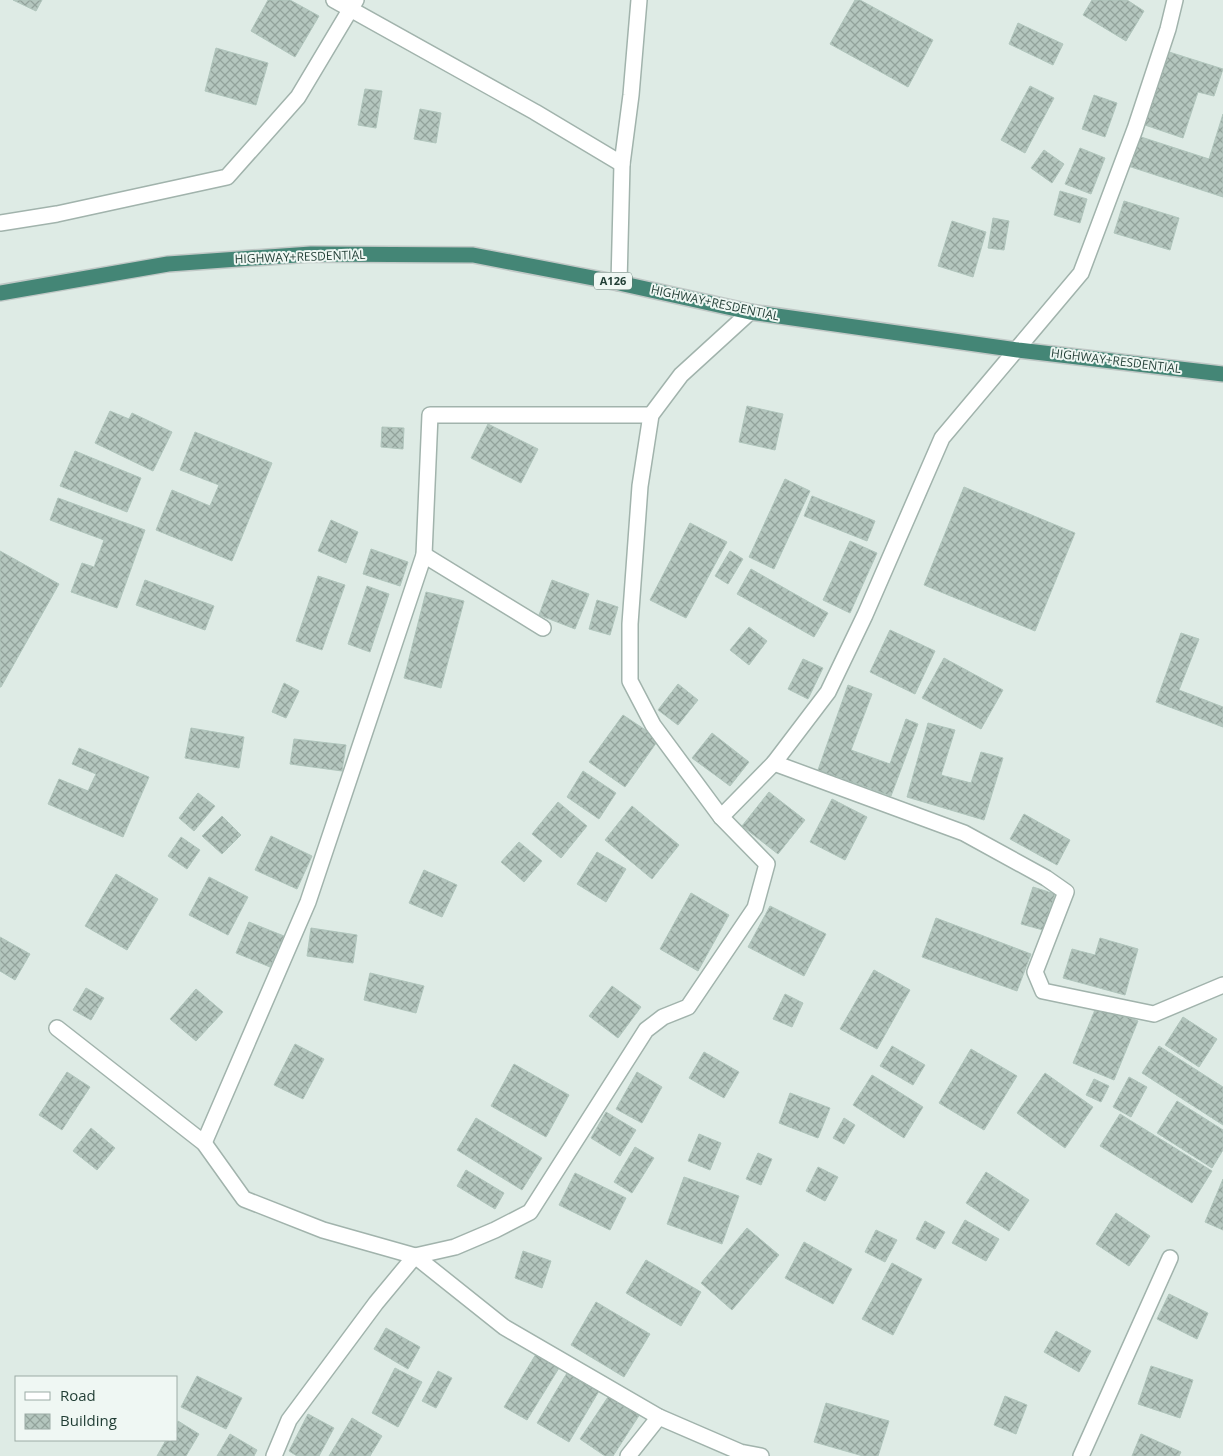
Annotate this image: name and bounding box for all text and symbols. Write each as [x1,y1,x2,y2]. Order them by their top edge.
street label: HIGHWAY+RESDENTIAL [234,246,366,267]
road number: A126 [594,272,632,290]
street label: HIGHWAY+RESDENTIAL [649,281,781,324]
street label: HIGHWAY+RESDENTIAL [1050,344,1182,377]
legend [15,1376,178,1441]
text: Road [60,1385,96,1405]
text: Building [60,1410,117,1430]

